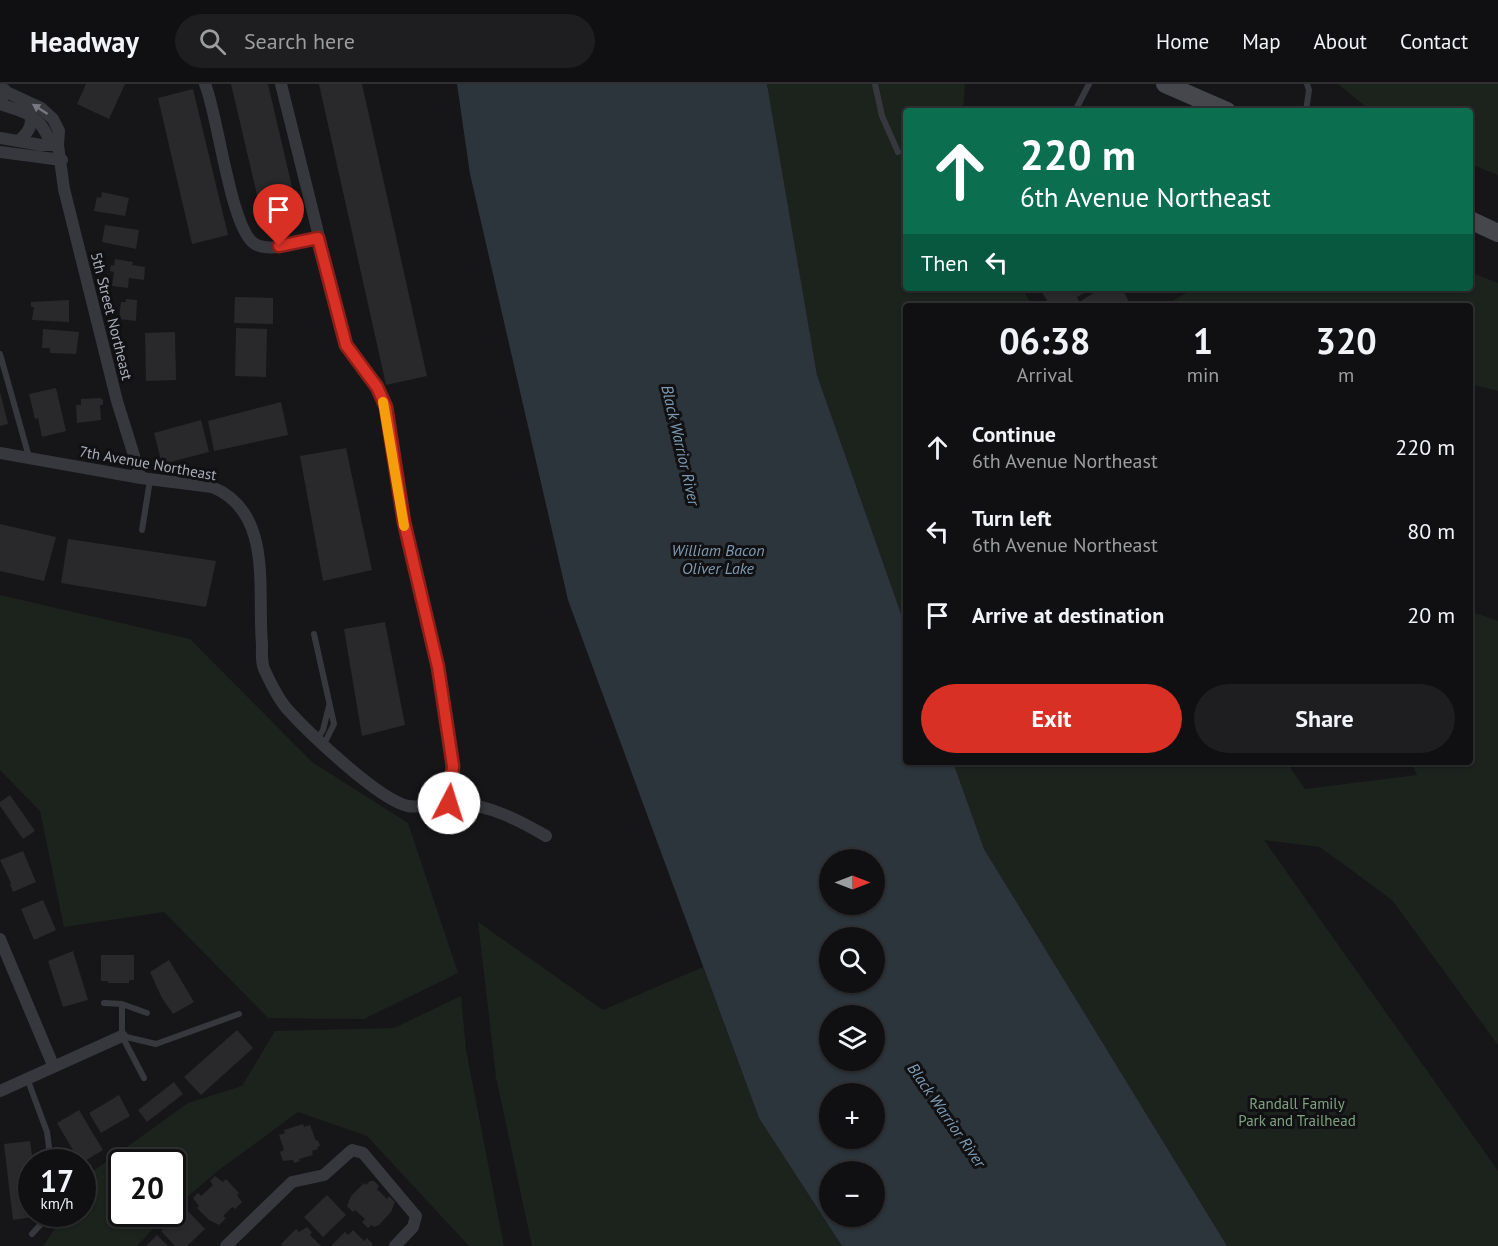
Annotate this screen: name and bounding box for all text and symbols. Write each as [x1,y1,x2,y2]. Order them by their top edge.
search box [175,14,595,68]
text: Headway [30,23,139,60]
icon: search [196,25,229,58]
text: Search here [244,27,355,55]
text: Home [1156,28,1209,55]
text: Map [1242,28,1281,55]
text: About [1314,28,1367,55]
text: Contact [1400,28,1468,55]
one-way arrow [31,103,48,114]
text: 220 m [1020,127,1136,182]
icon: ahead [921,132,999,210]
text: 6th Avenue Northeast [1020,180,1271,214]
pin [253,184,304,246]
icon: arrive [262,193,295,226]
icon: left [980,246,1013,279]
text: Then [921,249,968,277]
street label: 5th Street Northeast [87,250,137,382]
text: 06:38 [999,317,1091,364]
text: 1 [1193,317,1213,364]
text: 320 [1316,317,1377,364]
text: Arrival [1017,362,1073,388]
text: min [1187,362,1219,388]
text: m [1338,362,1354,388]
water label: Black Warrior River [657,383,705,509]
text: Continue [972,420,1056,448]
icon: ahead [921,431,954,464]
text: 220 m [1395,433,1455,461]
street label: 7th Avenue Northeast [78,442,218,484]
text: 6th Avenue Northeast [972,448,1158,474]
text: Turn left [972,504,1052,532]
icon: left [921,515,954,548]
text: 80 m [1407,517,1455,545]
text: 6th Avenue Northeast [972,532,1158,558]
water label: William Bacon Oliver Lake [671,540,765,578]
icon: arrive [921,599,954,632]
text: Arrive at destination [972,601,1164,629]
text: 20 m [1407,601,1455,629]
button: Exit [921,684,1182,753]
button: Share [1194,684,1455,753]
position arrow [417,771,481,835]
north arrow [819,849,885,915]
map controls [819,849,885,1227]
button: search [819,927,885,993]
button: layers [819,1005,885,1071]
water label: Black Warrior River [904,1059,991,1173]
button: + [819,1083,885,1149]
park label: Randall Family Park and Trailhead [1238,1094,1356,1130]
speed limit sign: 20 [108,1149,186,1227]
text: 17 [40,1161,74,1200]
button: − [819,1161,885,1227]
text: km/h [41,1194,73,1213]

